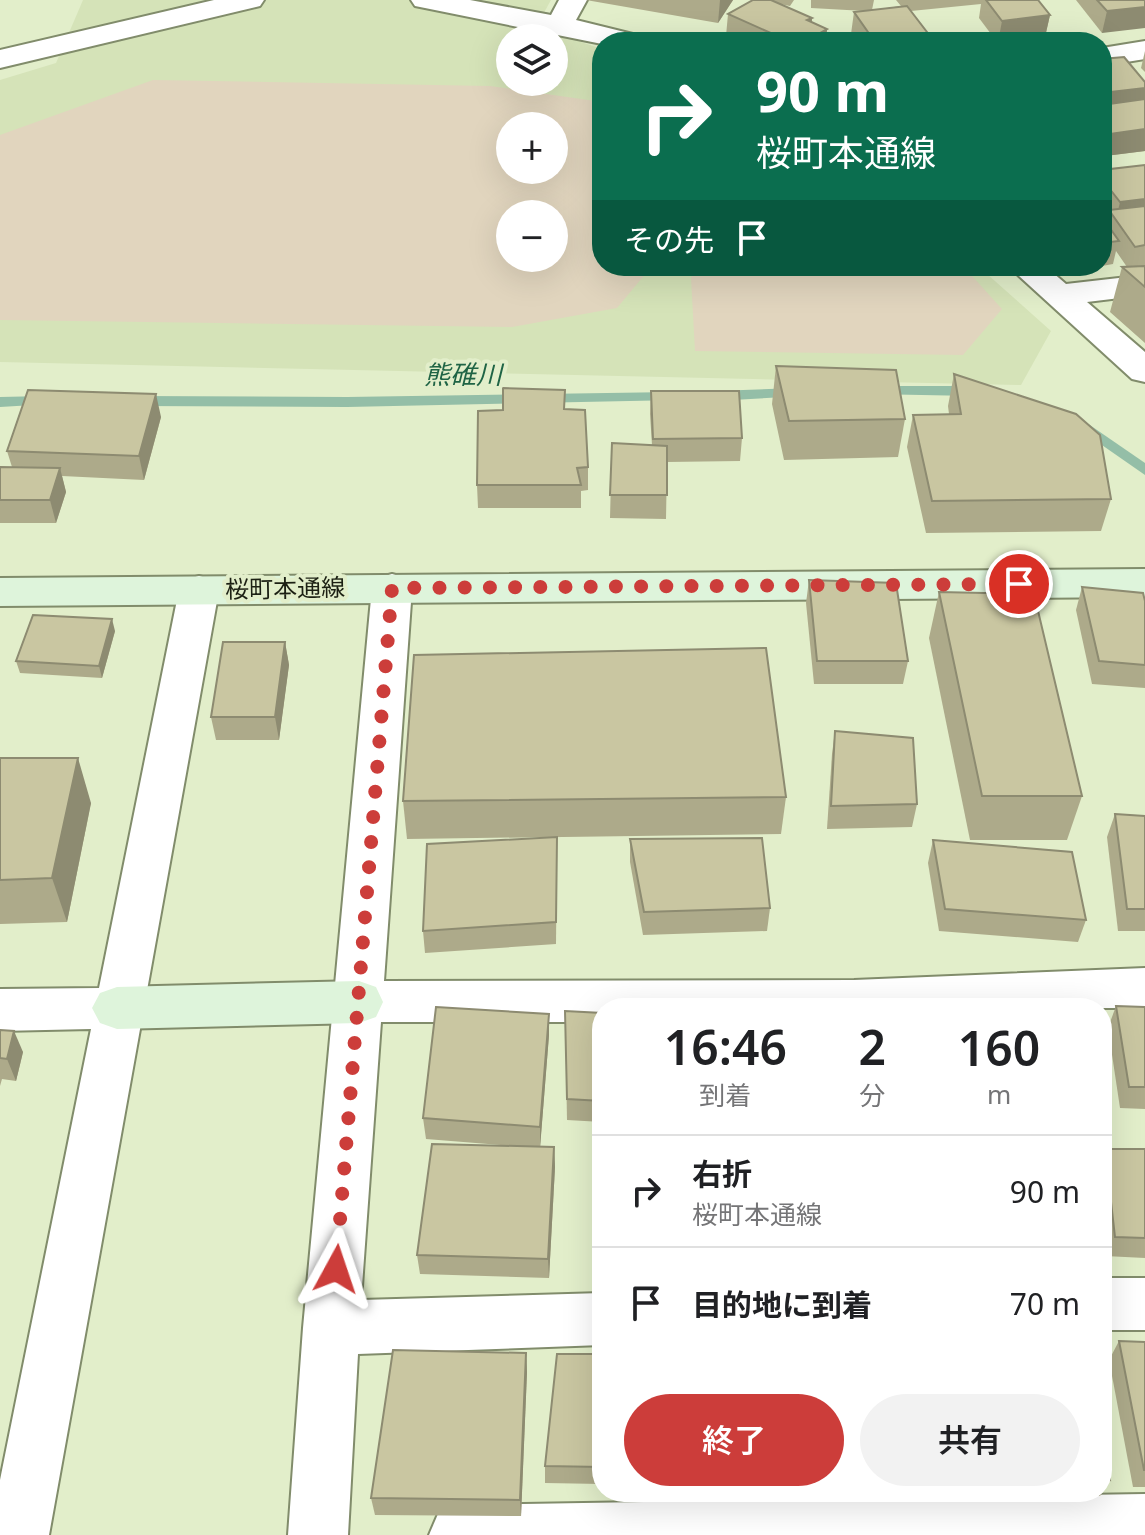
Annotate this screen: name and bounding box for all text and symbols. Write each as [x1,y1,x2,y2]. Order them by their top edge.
map controls [496,24,568,272]
button: layers [496,24,568,96]
text: 90 m [756,52,889,128]
icon: right [624,64,728,168]
button: + [496,112,568,184]
text: 桜町本通線 [756,128,936,177]
button: − [496,200,568,272]
icon: arrive [730,216,774,260]
text: その先 [624,219,714,260]
water label: 熊碓川 [424,356,505,392]
pin [985,550,1053,618]
icon: arrive [997,562,1041,606]
street label: 桜町本通線 [225,570,345,605]
text: 16:46 [664,1014,787,1079]
text: 2 [859,1014,886,1079]
text: 160 [958,1015,1040,1080]
text: m [987,1076,1011,1112]
text: 到着 [699,1077,751,1113]
text: 分 [859,1077,885,1113]
text: 右折 [692,1153,752,1194]
icon: right [624,1169,668,1213]
text: 90 m [1010,1171,1080,1212]
text: 桜町本通線 [692,1196,822,1232]
position arrow [294,1227,378,1311]
icon: arrive [624,1281,668,1325]
text: 70 m [1010,1283,1080,1324]
text: 目的地に到着 [692,1284,872,1325]
button: 終了 [624,1394,844,1486]
button: 共有 [860,1394,1080,1486]

